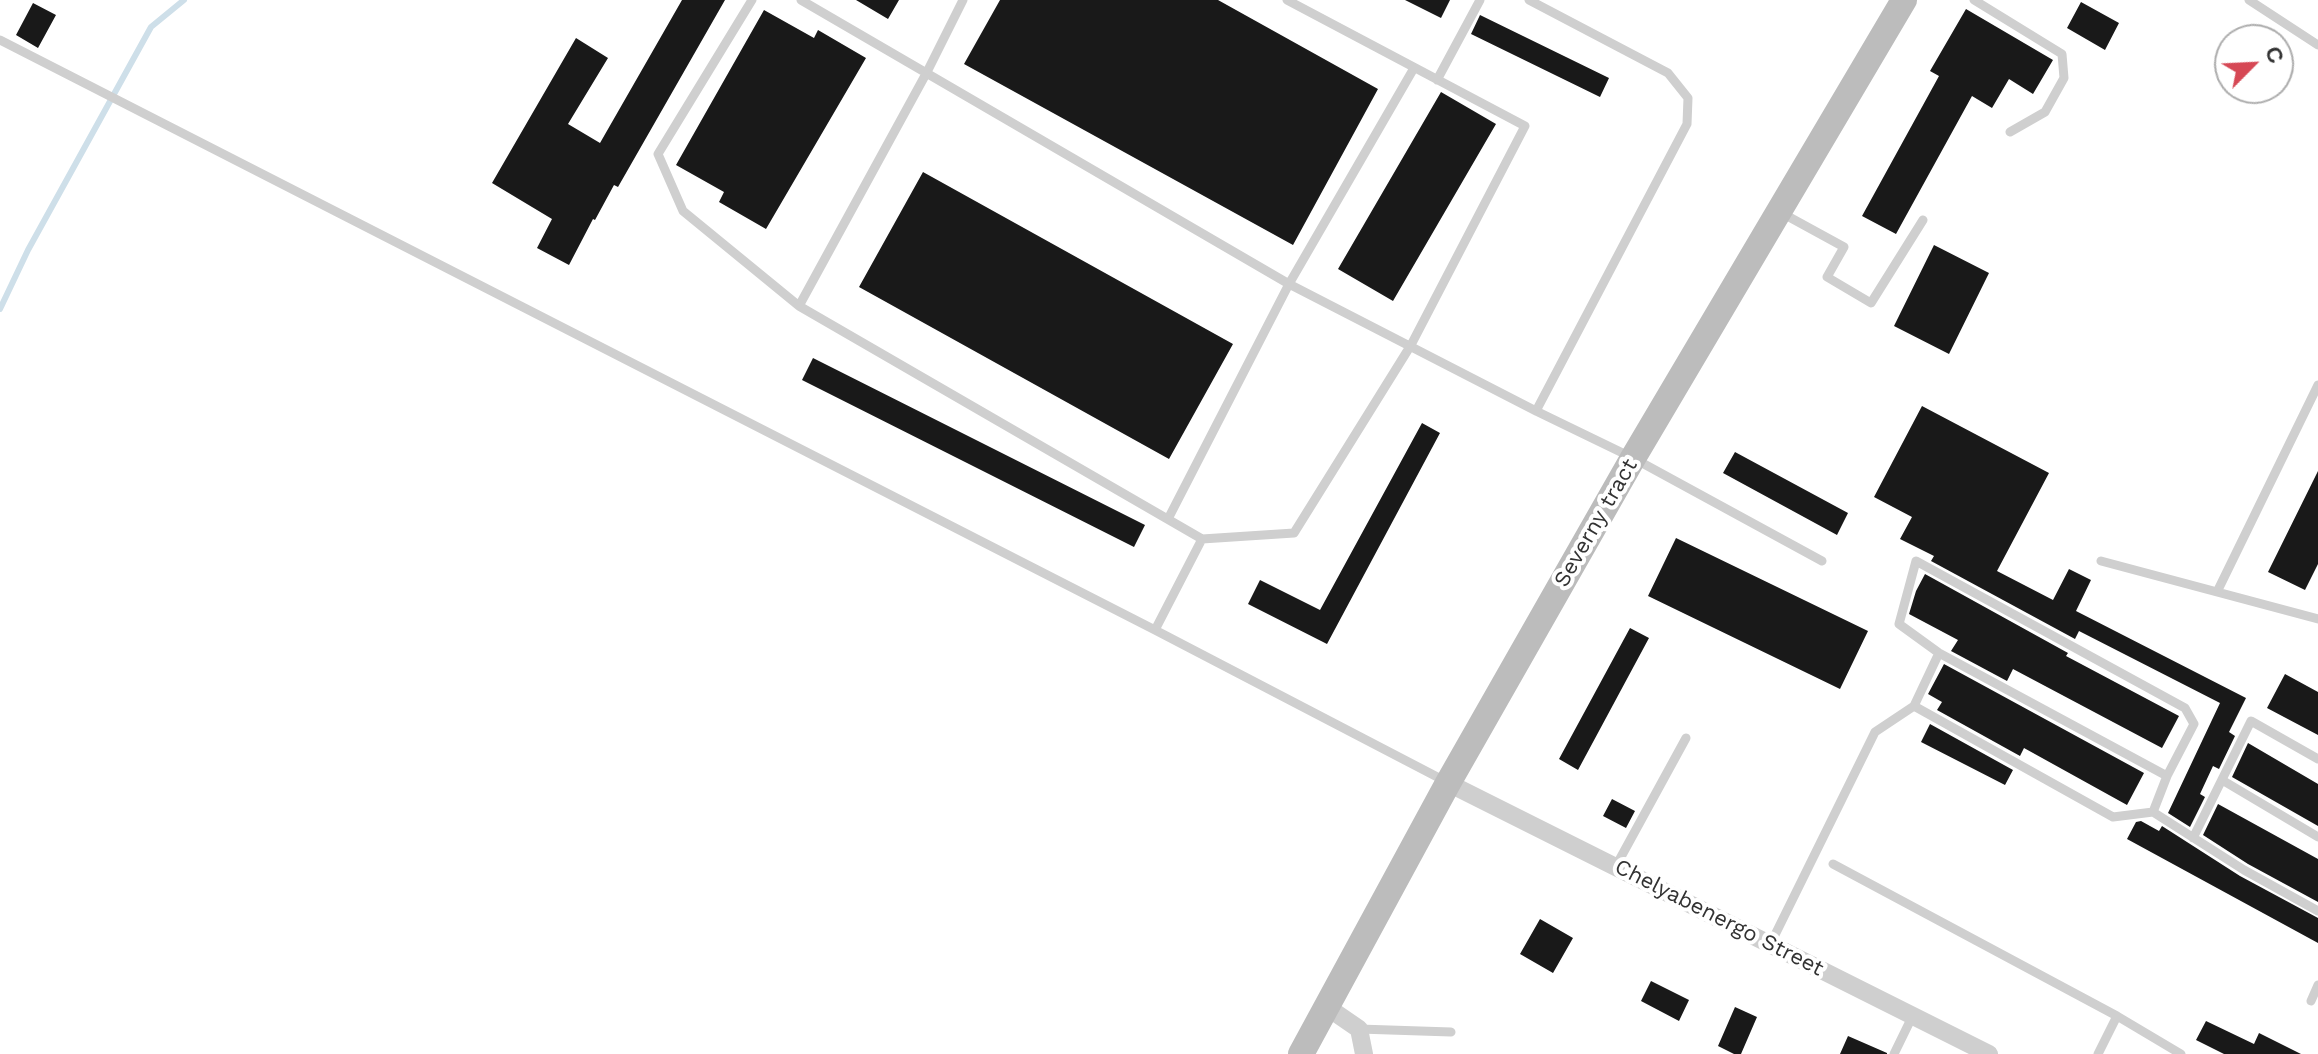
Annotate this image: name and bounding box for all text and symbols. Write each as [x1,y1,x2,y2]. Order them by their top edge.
north arrow [2214,24,2294,104]
text: С [2260,42,2289,67]
street label: Severny tract [1549,454,1643,592]
street label: Chelyabenergo Street [1610,854,1828,982]

